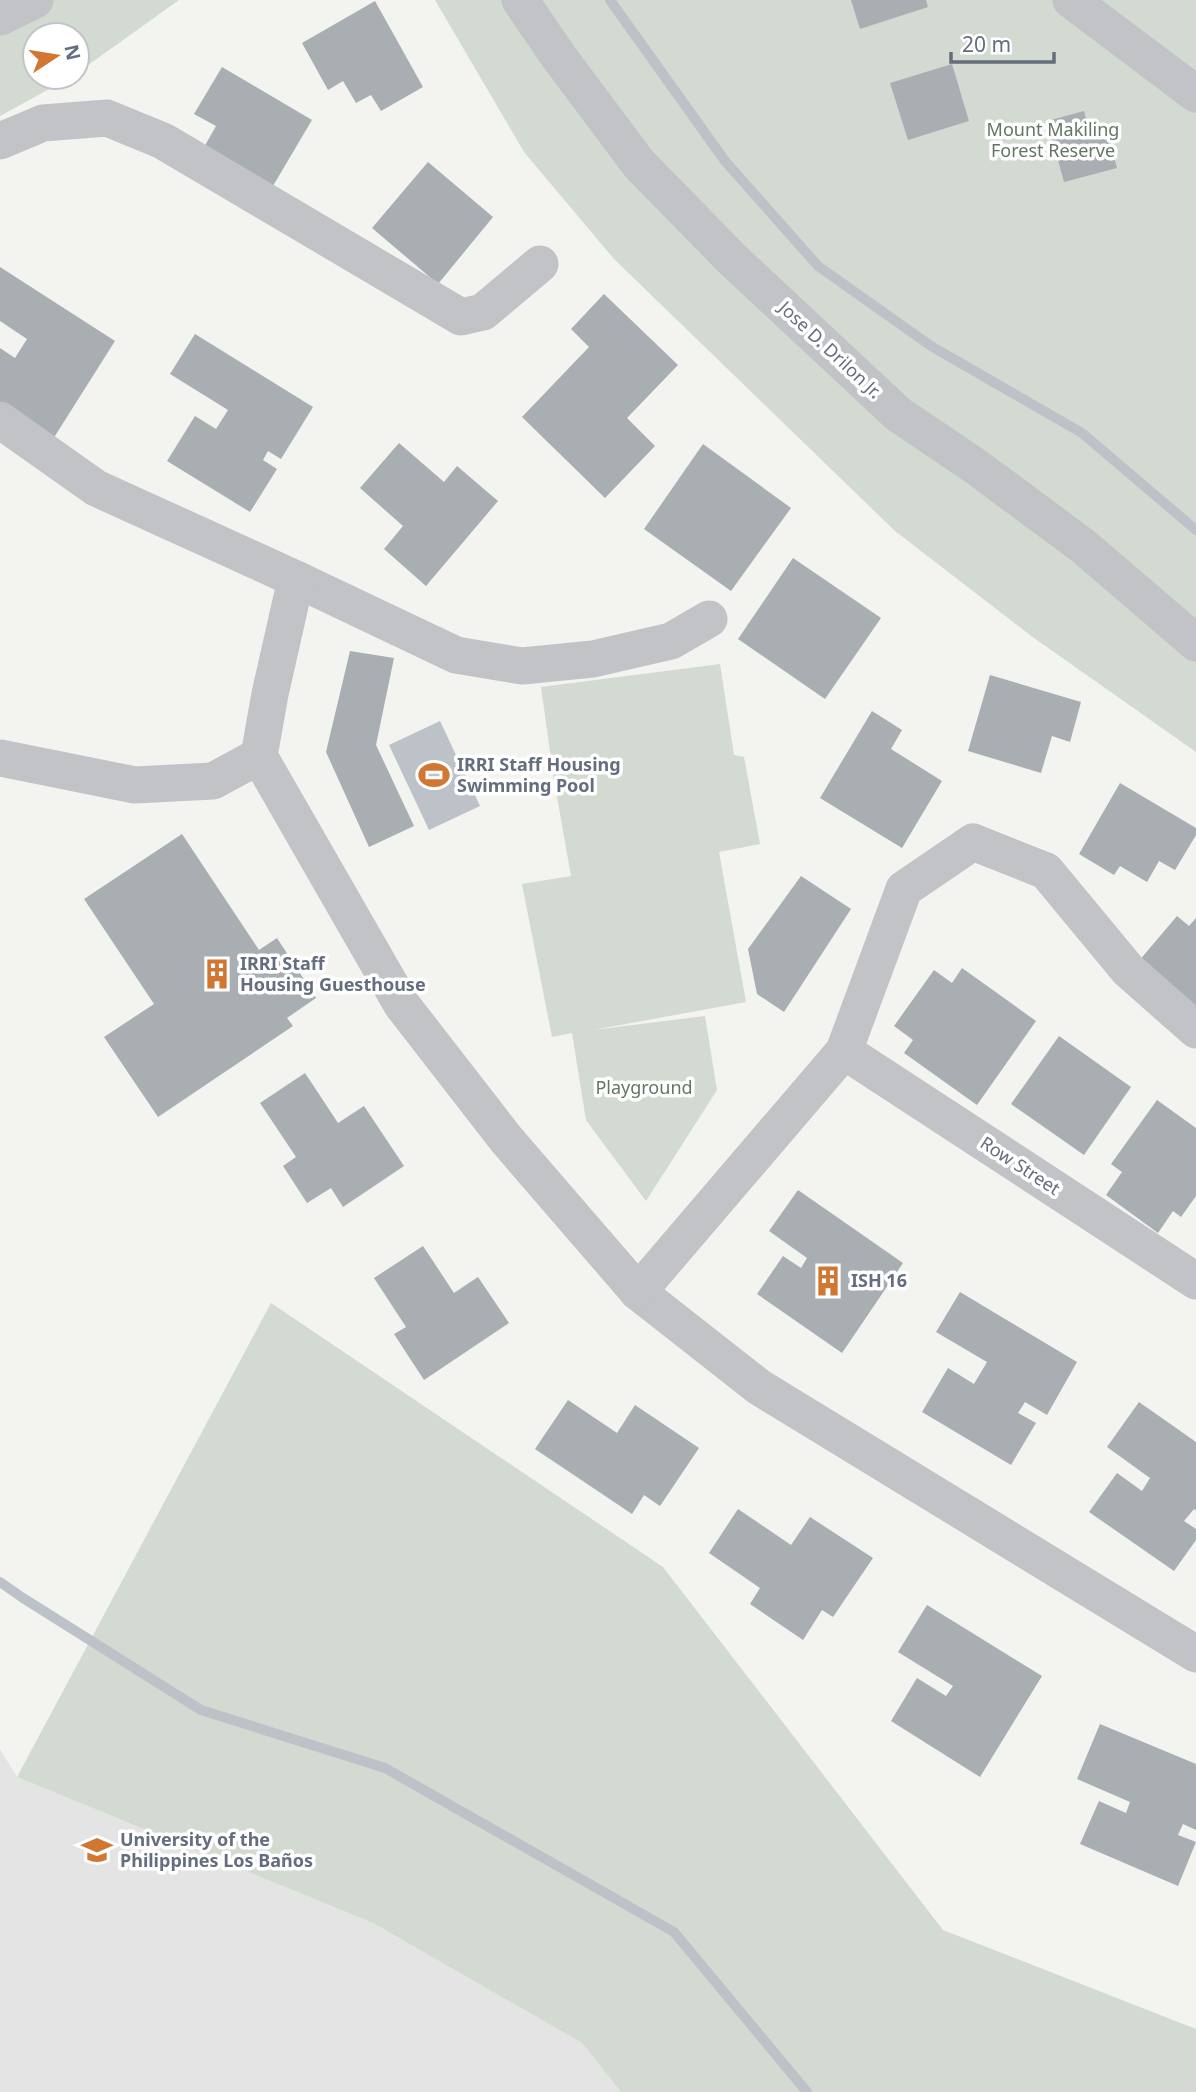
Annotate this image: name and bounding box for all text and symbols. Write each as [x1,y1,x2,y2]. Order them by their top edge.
north arrow [21,21,91,91]
scale bar [951,21,1054,65]
text: 20 m [962,30,1011,58]
text: N [58,42,87,63]
park label: Mount Makiling Forest Reserve [987,117,1119,162]
street label: Jose D. Drilon Jr. [773,294,887,403]
place label: IRRI Staff Housing Swimming Pool [457,752,621,797]
sports icon: IRRI Staff Housing Swimming Pool [417,758,451,792]
place label: IRRI Staff Housing Guesthouse [240,951,426,996]
building icon: IRRI Staff Housing Guesthouse [200,957,234,991]
park label: Playground [595,1075,693,1099]
street label: Row Street [976,1130,1066,1200]
building icon: ISH 16 [811,1264,845,1298]
place label: ISH 16 [851,1268,907,1292]
place label: University of the Philippines Los Baños [120,1827,313,1872]
school or university icon: University of the Philippines Los Baños [80,1833,114,1867]

